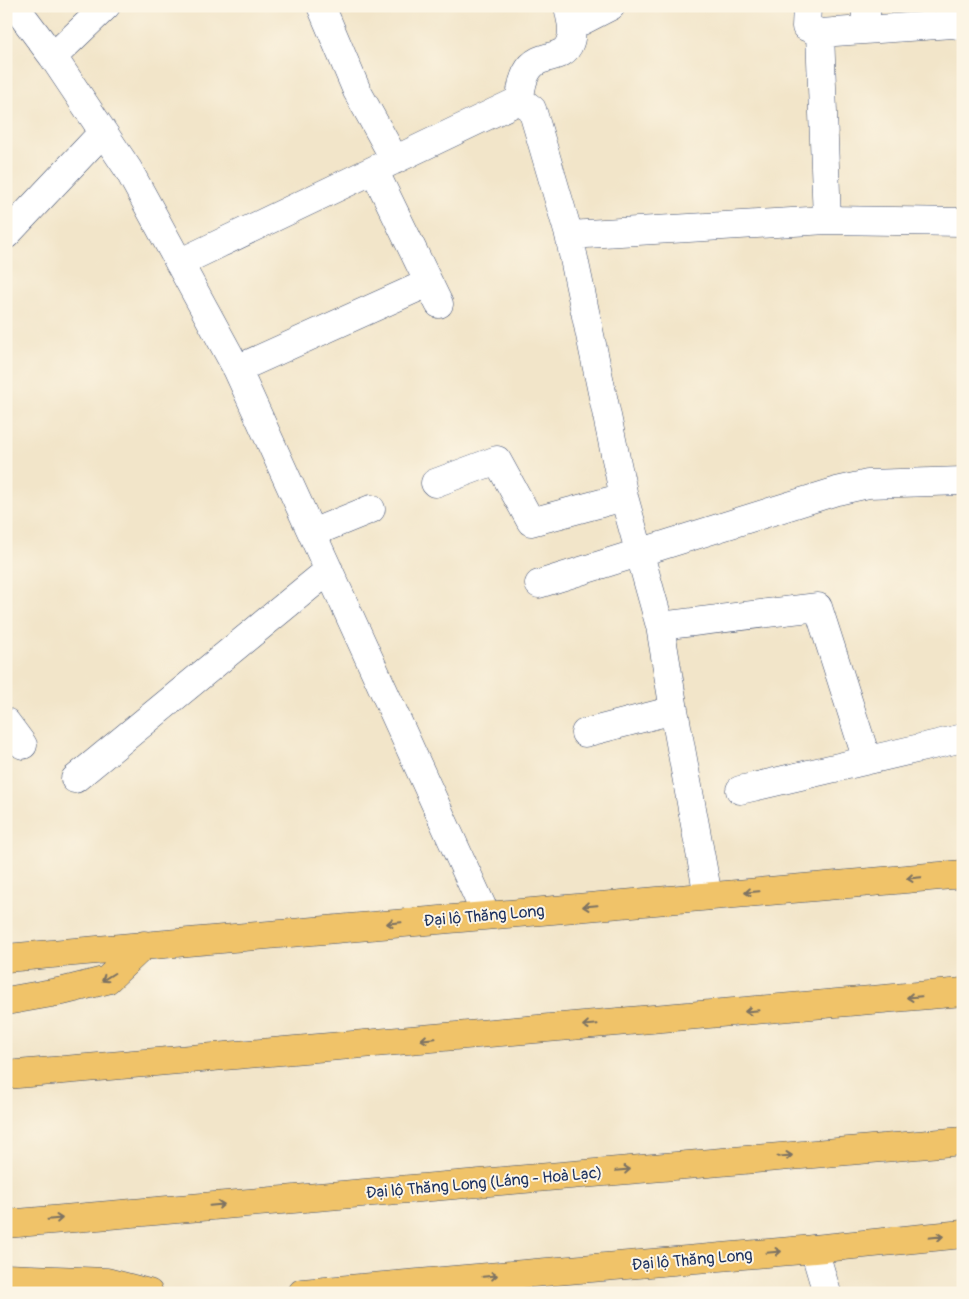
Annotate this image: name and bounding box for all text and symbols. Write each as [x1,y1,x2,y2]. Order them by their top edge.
one-way arrow [906,873,922,883]
one-way arrow [745,887,761,897]
street label: Đại lộ Thăng Long [423,901,545,931]
one-way arrow [583,901,599,911]
one-way arrow [386,919,402,928]
one-way arrow [101,971,115,982]
one-way arrow [906,992,922,1001]
one-way arrow [745,1006,761,1015]
one-way arrow [583,1020,599,1029]
one-way arrow [421,1034,437,1043]
one-way arrow [776,1152,792,1161]
street label: Đại lộ Thăng Long (Láng - Hoà Lạc) [365,1163,603,1203]
one-way arrow [614,1166,630,1175]
one-way arrow [208,1201,224,1210]
one-way arrow [47,1215,63,1224]
one-way arrow [927,1232,943,1242]
street label: Đại lộ Thăng Long [631,1245,753,1275]
one-way arrow [765,1248,781,1257]
one-way arrow [482,1272,498,1281]

